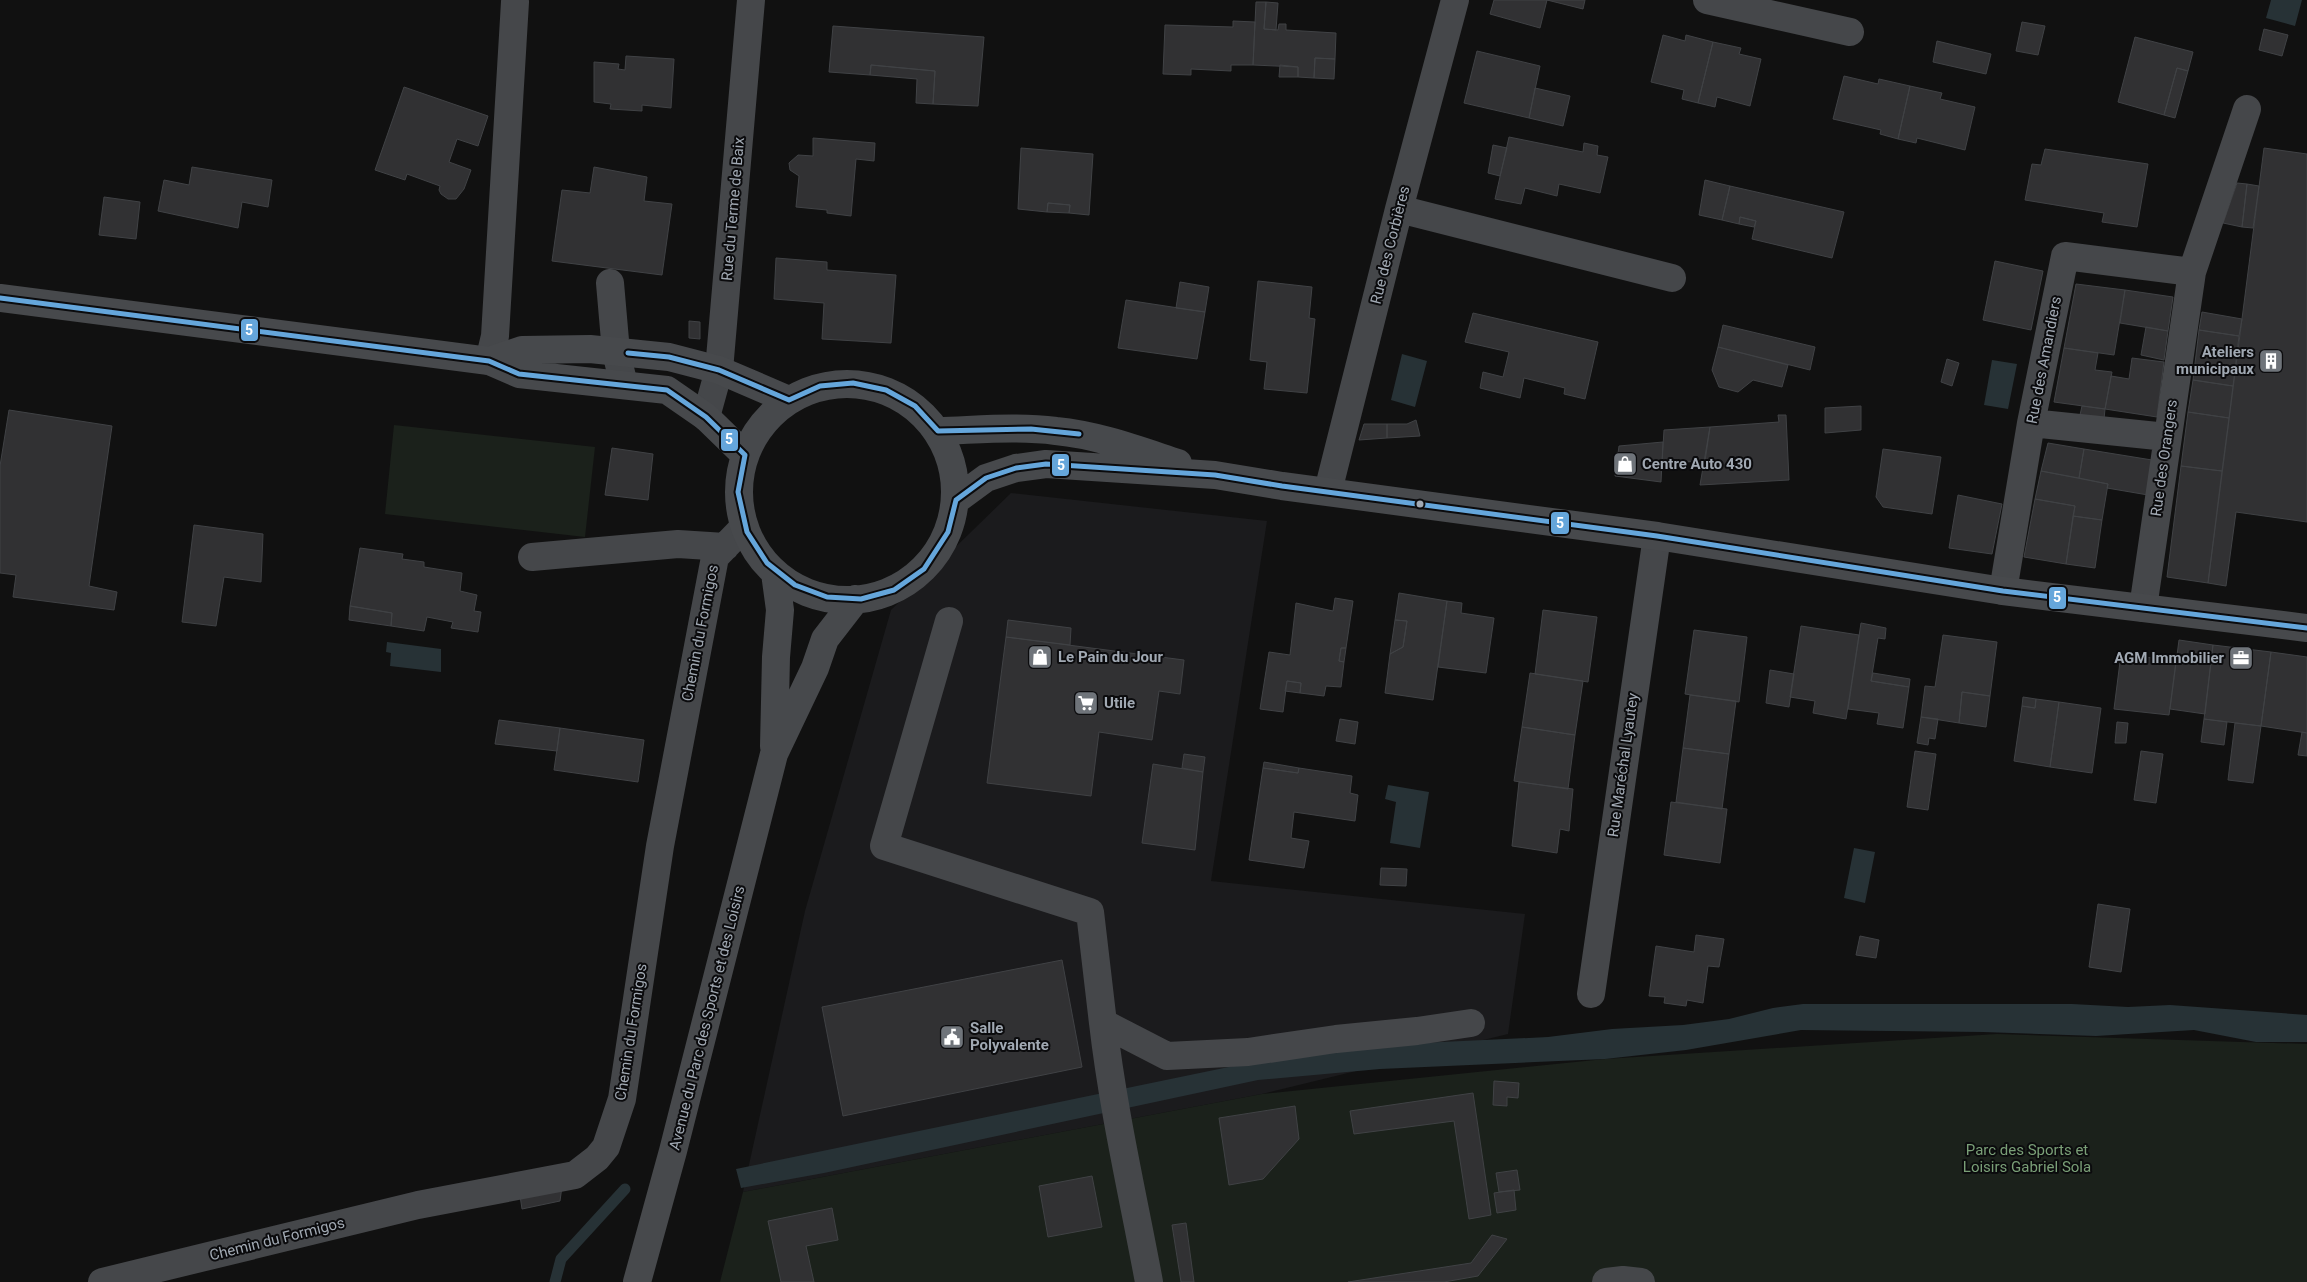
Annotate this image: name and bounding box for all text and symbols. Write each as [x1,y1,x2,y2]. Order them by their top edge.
street label: Rue du Terme de Baix [718,136,748,282]
street label: Rue des Corbières [1367,184,1413,306]
street label: Rue des Amandiers [2023,295,2065,425]
line badge: 5 [240,318,259,342]
text: 5 [245,322,253,338]
place label: Ateliers municipaux [2176,343,2254,378]
building icon: Ateliers municipaux [2258,348,2284,374]
street label: Rue des Orangers [2147,398,2181,518]
line badge: 5 [720,428,739,452]
text: 5 [725,431,733,447]
shop icon: Centre Auto 430 [1612,451,1638,477]
line badge: 5 [1051,453,1070,477]
place label: Centre Auto 430 [1642,455,1752,473]
text: 5 [1057,457,1065,473]
unlabelled marker [1415,499,1425,509]
line badge: 5 [1550,511,1570,535]
text: 5 [1556,515,1564,531]
street label: Chemin du Formigos [678,563,722,703]
line badge: 5 [2048,586,2067,610]
text: 5 [2053,589,2061,605]
shop icon: Le Pain du Jour [1027,644,1053,670]
office icon: AGM Immobilier [2228,645,2254,671]
place label: Le Pain du Jour [1058,648,1163,666]
place label: AGM Immobilier [2114,649,2224,667]
supermarket icon: Utile [1073,690,1099,716]
street label: Rue Maréchal Lyautey [1604,692,1642,838]
place label: Utile [1104,694,1135,712]
street label: Avenue du Parc des Sports et des Loisirs [665,884,749,1152]
street label: Chemin du Formigos [611,962,651,1102]
place label: Salle Polyvalente [970,1019,1049,1054]
public building icon: Salle Polyvalente [939,1024,965,1050]
park label: Parc des Sports et Loisirs Gabriel Sola [1963,1141,2091,1176]
street label: Chemin du Formigos [208,1214,346,1264]

